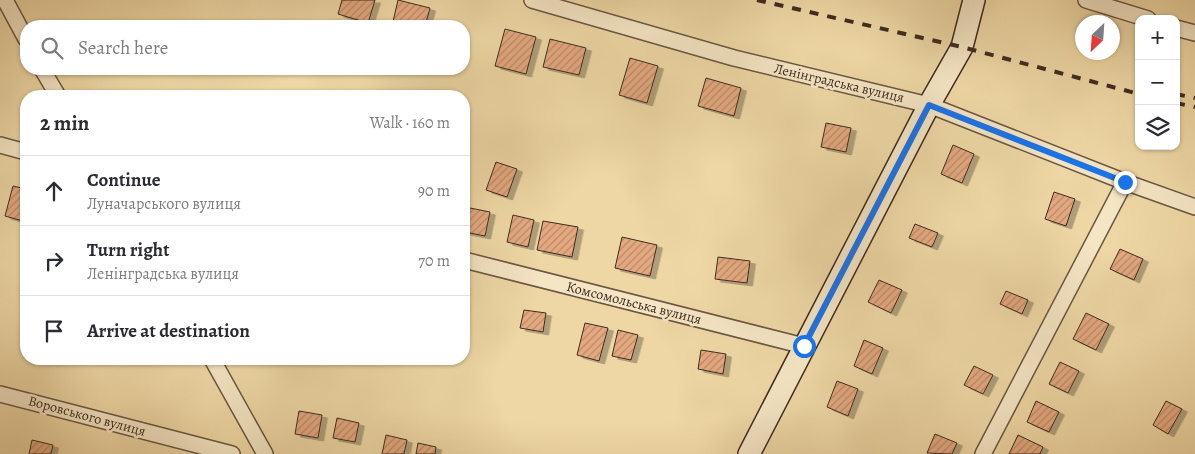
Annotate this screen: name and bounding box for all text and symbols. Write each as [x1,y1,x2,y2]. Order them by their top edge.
north arrow [1075,15,1120,60]
map controls [1135,15,1180,150]
button: + [1135,15,1180,60]
search box [20,20,470,75]
icon: search [38,34,66,62]
text: Search here [78,35,168,61]
street label: Ленінградська вулиця [772,59,906,107]
button: − [1135,60,1180,105]
button: layers [1135,105,1180,150]
text: 2 min [40,109,89,137]
text: Walk · 160 m [370,112,450,134]
text: Continue [87,167,161,193]
route end [1114,171,1137,194]
icon: ahead [40,177,68,205]
text: 90 m [418,180,450,202]
text: Луначарського вулиця [87,193,241,215]
text: Turn right [87,237,169,263]
icon: right [40,247,68,275]
text: 70 m [418,250,450,272]
text: Ленінградська вулиця [87,263,239,285]
street label: Комсомольська вулиця [564,277,704,329]
icon: arrive [40,317,68,345]
text: Arrive at destination [87,318,250,344]
route start [793,335,816,358]
street label: Воровського вулиця [26,391,148,441]

